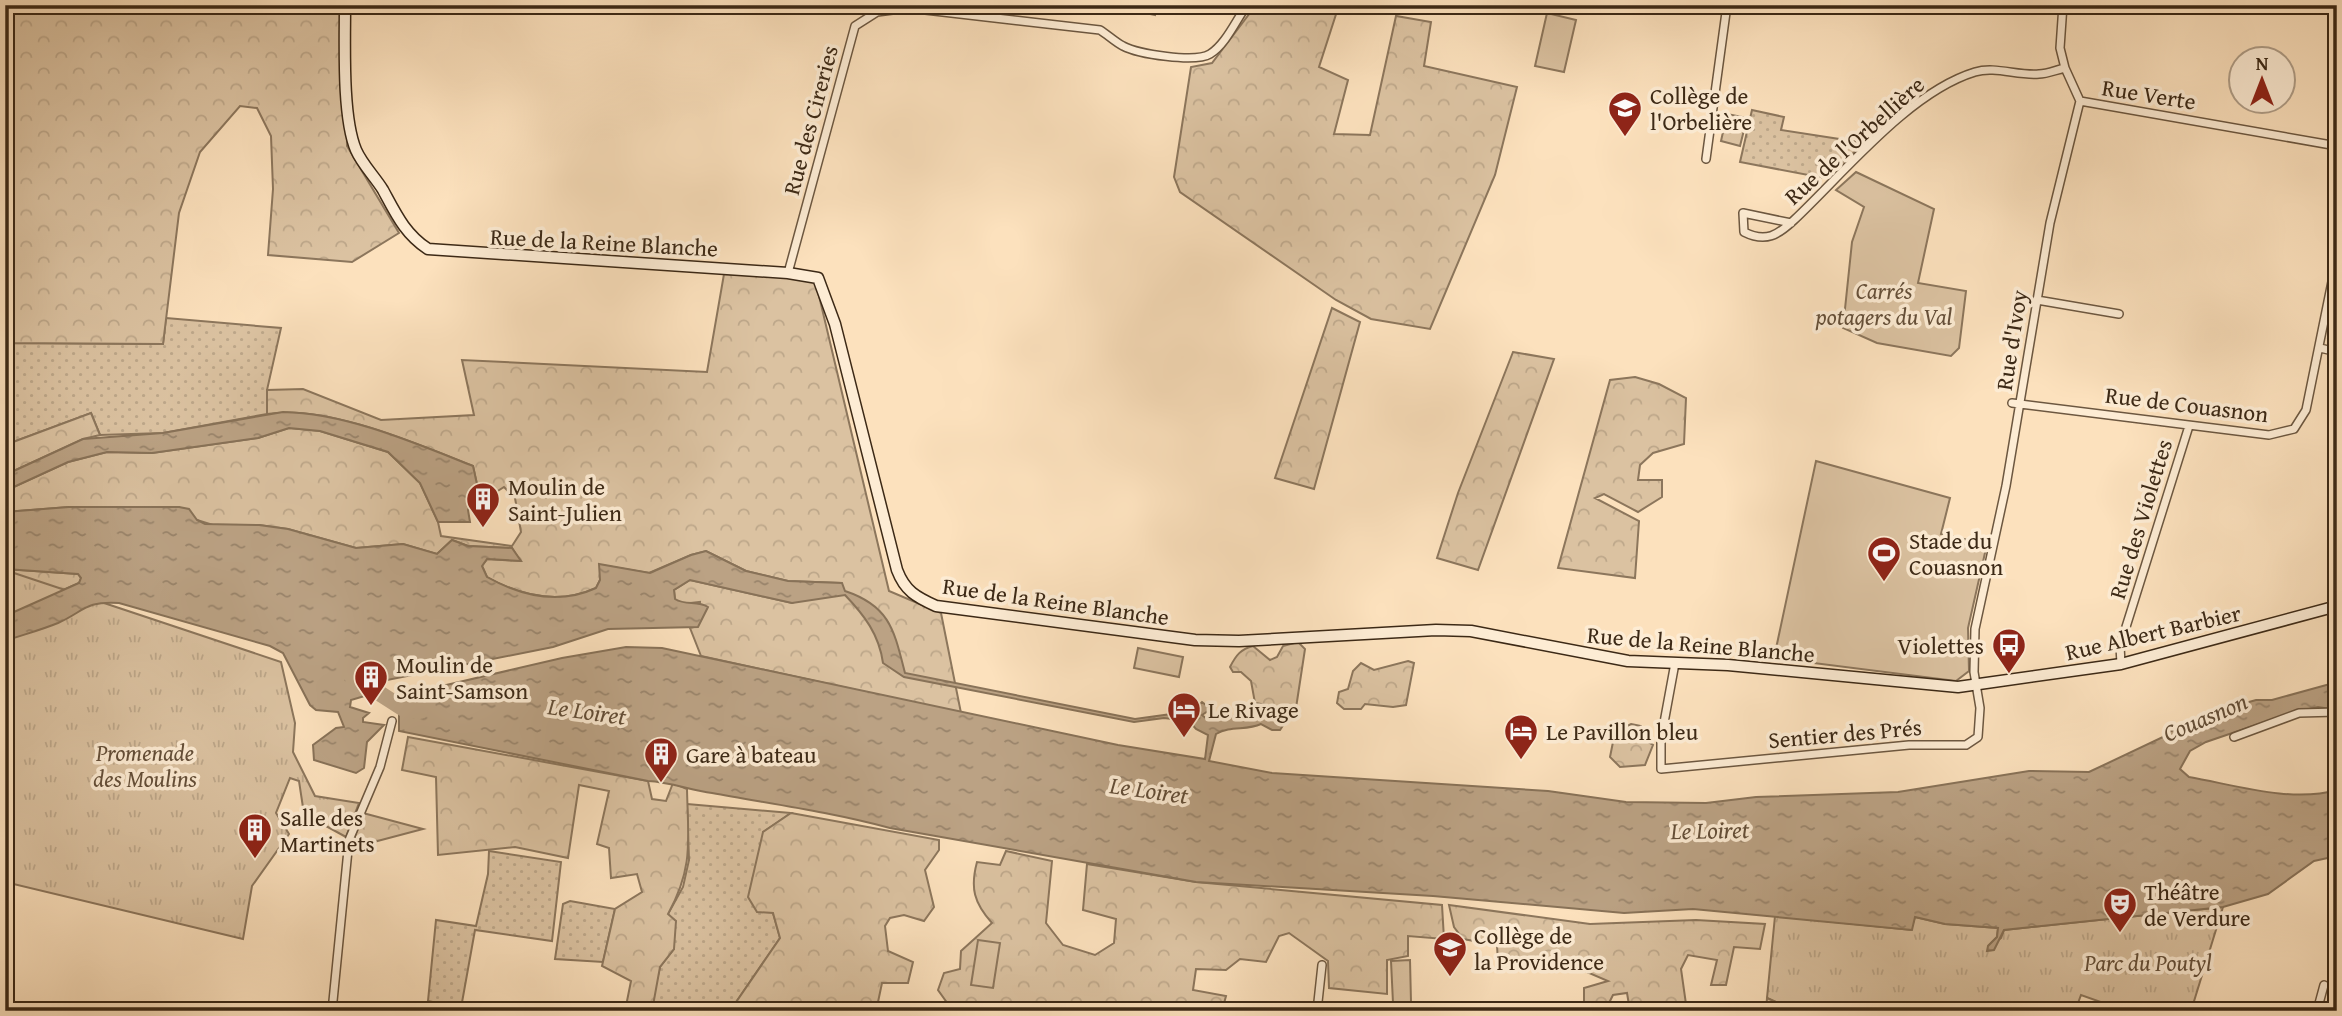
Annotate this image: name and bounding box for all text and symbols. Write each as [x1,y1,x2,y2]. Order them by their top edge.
street label: Rue des Cireries [774,42,846,198]
north arrow [2226,46,2296,116]
text: N [2256,49,2269,77]
street label: Rue de l'Orbellière [1777,68,1931,212]
street label: Rue Verte [2100,70,2198,118]
place label: Collège de l'Orbelière [1650,79,1752,138]
school or university icon: Collège de l'Orbelière [1606,89,1644,138]
street label: Rue de la Reine Blanche [489,220,719,264]
park label: Carrés potagers du Val [1815,274,1953,333]
street label: Rue d'Ivoy [1987,287,2035,392]
street label: Rue de Couasnon [2104,378,2270,430]
street label: Rue des Violettes [2100,435,2180,603]
place label: Moulin de Saint-Julien [508,470,622,529]
building icon: Moulin de Saint-Julien [464,480,502,529]
place label: Stade du Couasnon [1909,524,2003,583]
sports icon: Stade du Couasnon [1865,534,1903,583]
street label: Rue de la Reine Blanche [941,569,1171,633]
street label: Rue Albert Barbier [2062,596,2245,668]
street label: Rue de la Reine Blanche [1586,618,1816,670]
bus stop icon: Violettes [1990,626,2028,675]
place label: Violettes [1897,629,1984,662]
place label: Moulin de Saint-Samson [396,648,528,707]
building icon: Moulin de Saint-Samson [352,658,390,707]
water label: Couasnon [2157,684,2253,750]
water label: Le Loiret [545,688,629,734]
hotel icon: Le Rivage [1165,690,1203,739]
place label: Le Rivage [1208,693,1299,726]
street label: Sentier des Prés [1767,710,1923,756]
hotel icon: Le Pavillon bleu [1502,712,1540,761]
place label: Le Pavillon bleu [1546,715,1699,748]
building icon: Gare à bateau [642,735,680,784]
park label: Promenade des Moulins [93,736,198,795]
place label: Gare à bateau [686,738,817,771]
water label: Le Loiret [1107,767,1191,813]
place label: Salle des Martinets [280,801,375,860]
building icon: Salle des Martinets [236,811,274,860]
water label: Le Loiret [1669,812,1750,848]
place label: Théâtre de Verdure [2144,875,2251,934]
theatre icon: Théâtre de Verdure [2101,885,2139,934]
place label: Collège de la Providence [1474,919,1604,978]
school or university icon: Collège de la Providence [1431,929,1469,978]
park label: Parc du Poutyl [2083,946,2212,979]

